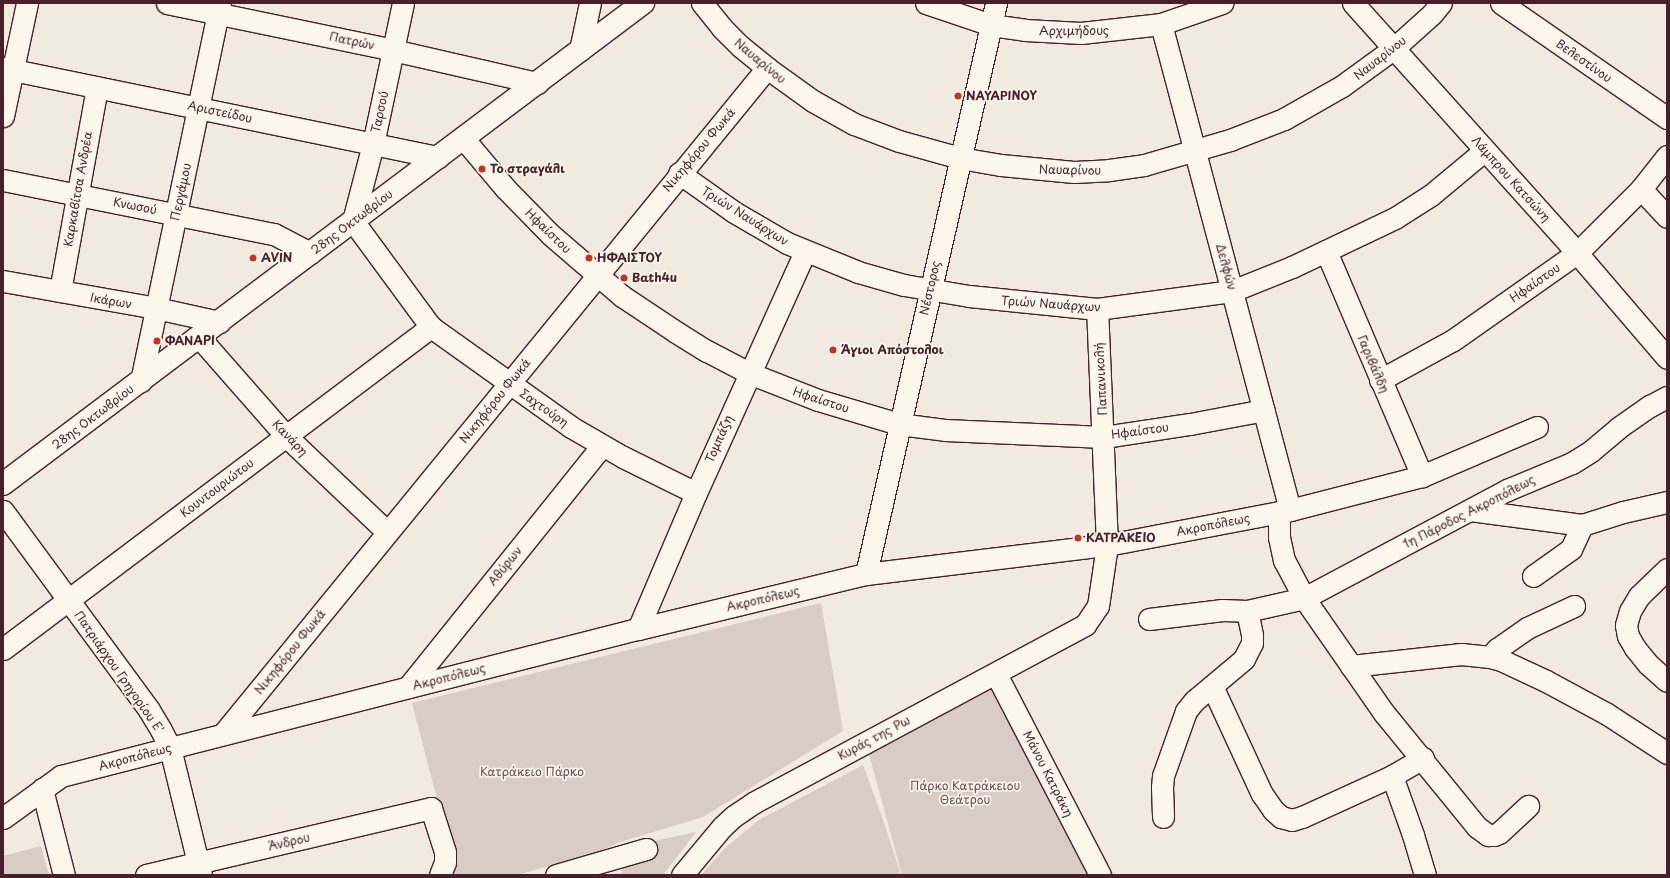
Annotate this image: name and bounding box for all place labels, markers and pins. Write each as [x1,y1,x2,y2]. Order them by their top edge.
place label: ΝΑΥΑΡΙΝΟΥ [966,89,1037,103]
marker: ΝΑΥΑΡΙΝΟΥ [953,91,963,101]
place label: Το στραγάλι [490,162,565,176]
marker: Το στραγάλι [477,164,487,174]
place label: AVIN [261,251,292,265]
place label: ΗΦΑΙΣΤΟΥ [597,251,662,265]
marker: AVIN [248,253,258,263]
marker: ΗΦΑΙΣΤΟΥ [584,253,594,263]
place label: Bath4u [632,271,677,285]
marker: Bath4u [619,273,629,283]
place label: ΦΑΝΑΡΙ [165,334,215,348]
marker: ΦΑΝΑΡΙ [152,336,162,346]
place label: Άγιοι Απόστολοι [841,343,944,357]
marker: Άγιοι Απόστολοι [828,345,838,355]
place label: ΚΑΤΡΑΚΕΙΟ [1086,531,1156,545]
marker: ΚΑΤΡΑΚΕΙΟ [1073,533,1083,543]

